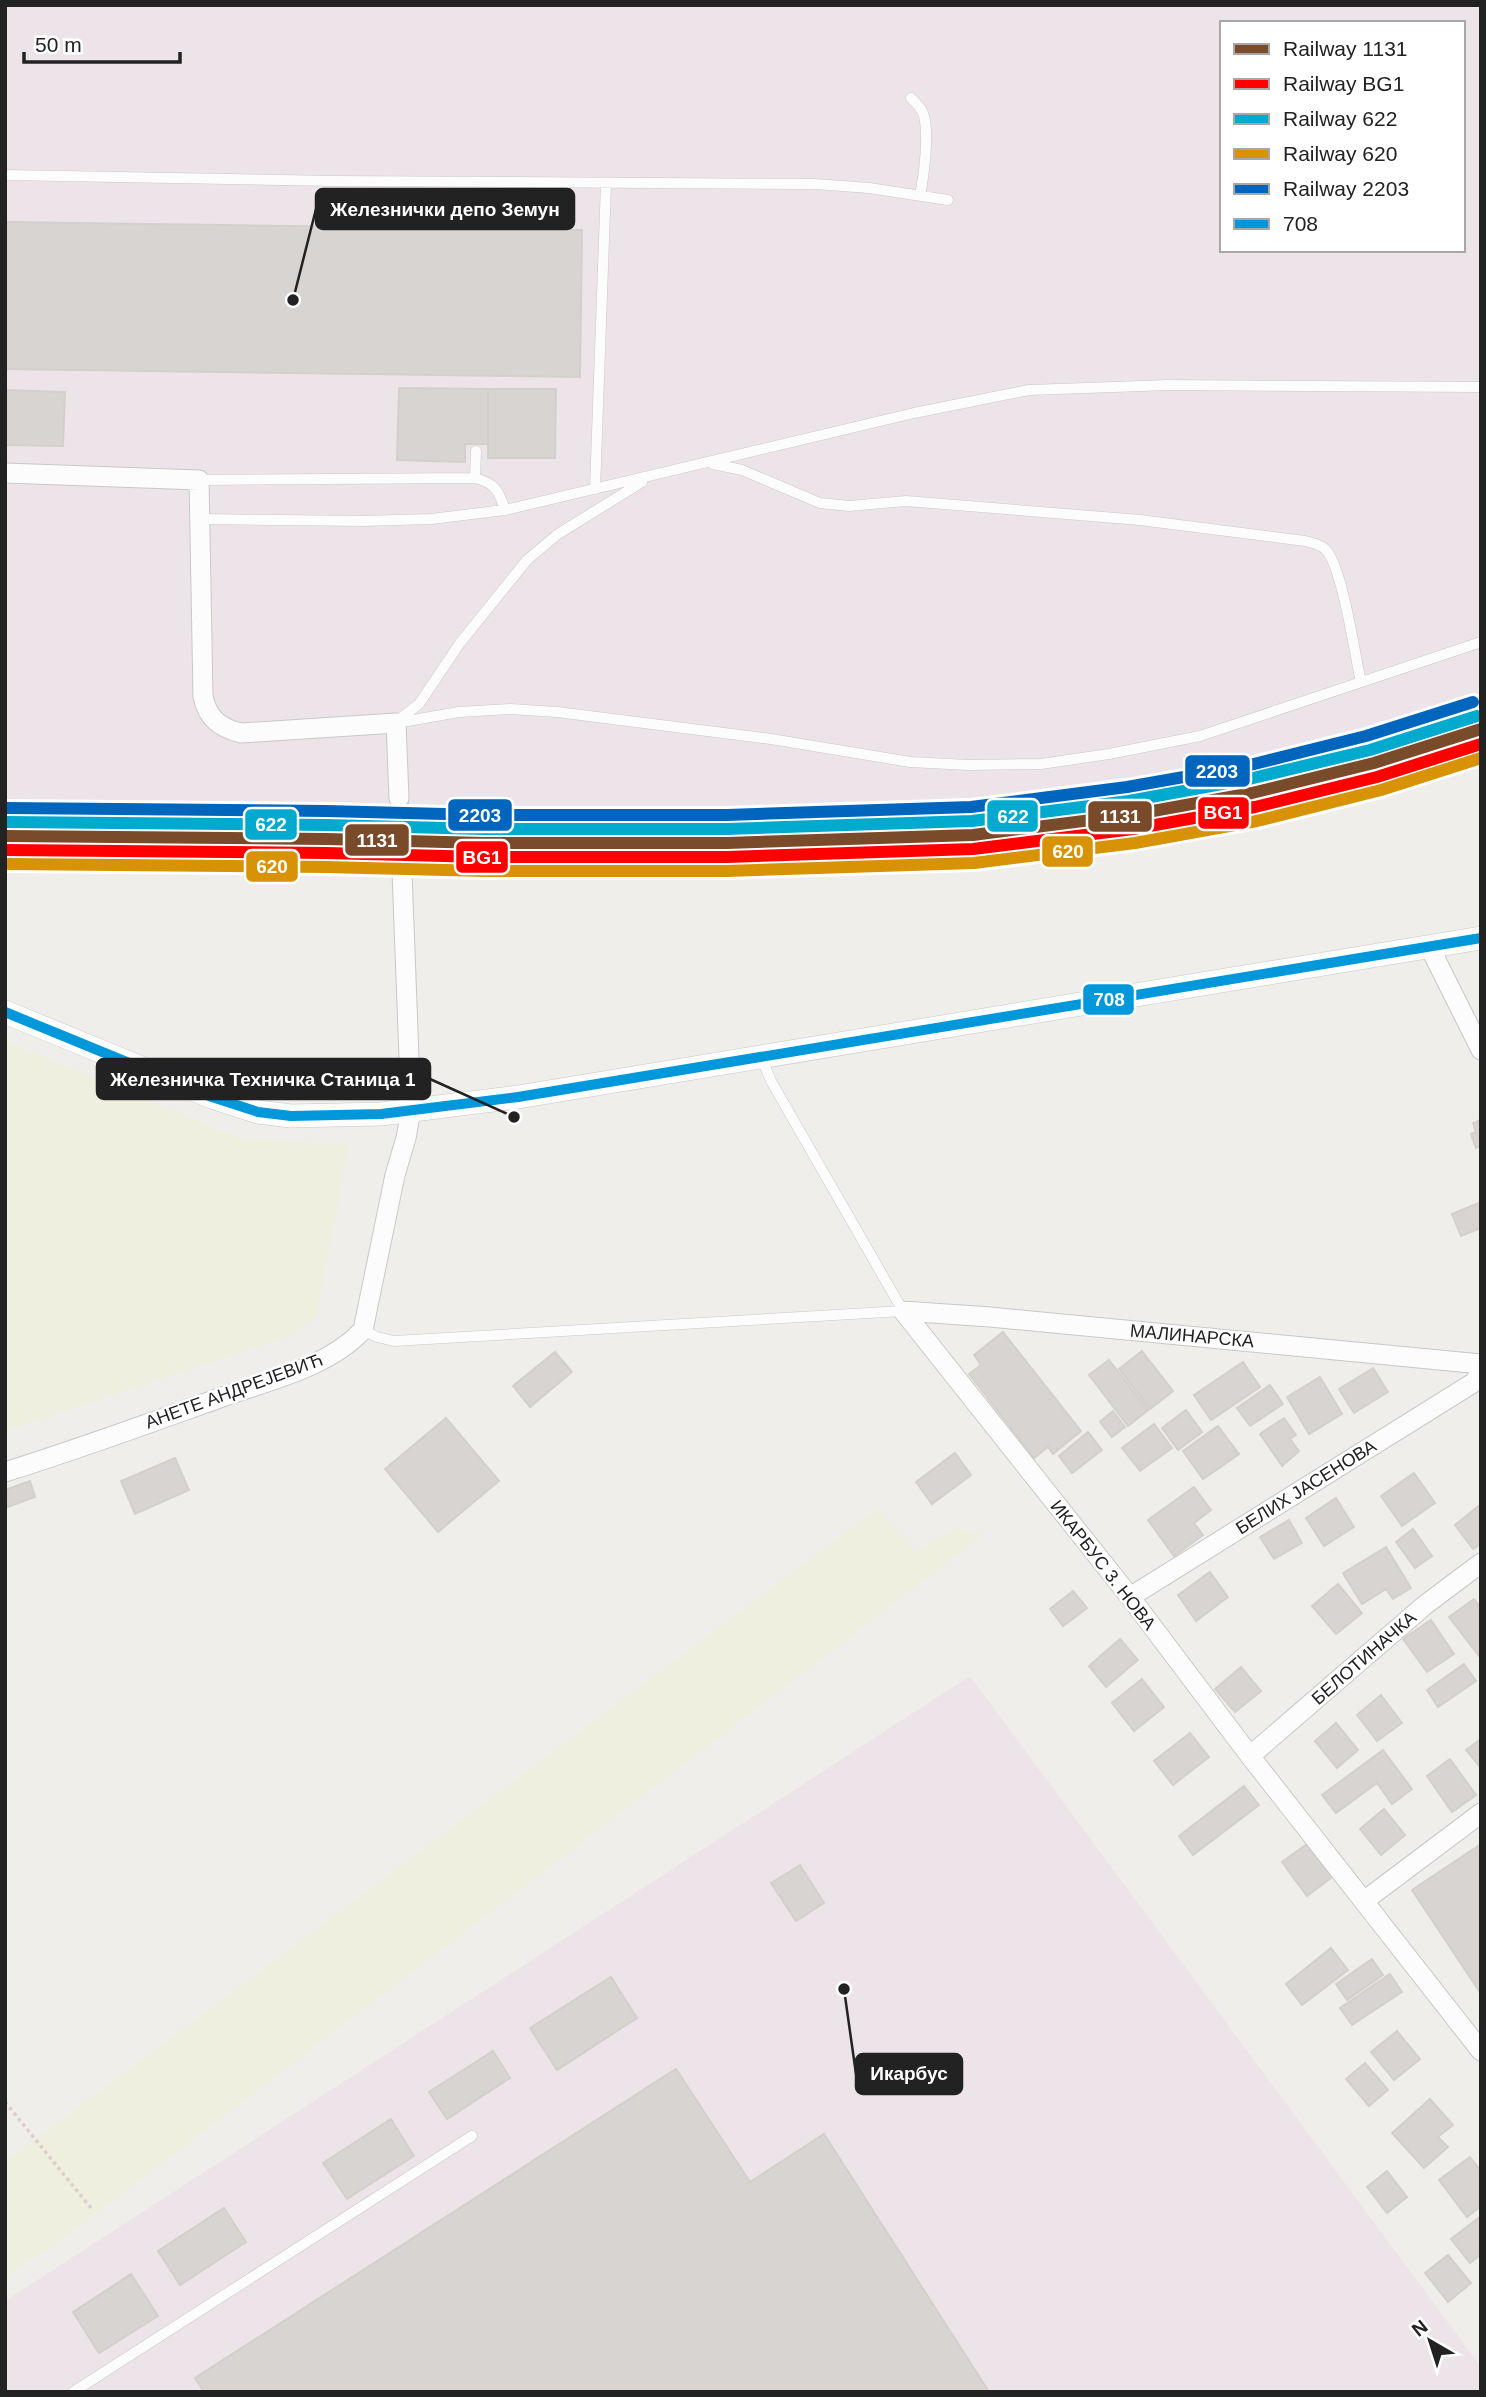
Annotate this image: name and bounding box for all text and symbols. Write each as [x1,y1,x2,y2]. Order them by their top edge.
scale bar [24,21,180,65]
legend [1220,21,1465,252]
text: 50 m [35,33,82,56]
text: Railway 1131 [1283,37,1408,60]
text: Railway BG1 [1283,72,1404,95]
text: Railway 622 [1283,107,1397,130]
text: Railway 620 [1283,142,1397,165]
text: Railway 2203 [1283,177,1409,200]
callout: Железнички депо Земун [316,189,574,229]
text: Железнички депо Земун [329,199,560,220]
text: 708 [1283,212,1318,235]
line badge: 2203 [1184,754,1251,788]
text: 2203 [1196,761,1238,782]
line badge: BG1 [1197,796,1250,830]
line badge: 2203 [447,798,513,832]
line badge: 622 [986,799,1039,833]
line badge: 1131 [1087,800,1153,833]
text: BG1 [1203,802,1243,823]
text: 2203 [459,805,501,826]
text: 622 [997,806,1029,827]
text: 1131 [1099,806,1141,827]
line badge: 622 [244,808,298,841]
text: 622 [255,814,287,835]
line badge: 1131 [344,823,410,857]
text: 1131 [356,830,398,851]
line badge: 620 [1041,835,1094,868]
line badge: BG1 [455,840,509,874]
text: 620 [1052,841,1084,862]
text: BG1 [462,847,502,868]
line badge: 620 [245,850,299,883]
text: 620 [256,856,288,877]
line badge: 708 [1082,983,1135,1016]
text: 708 [1093,989,1125,1010]
callout: Железничка Техничка Станица 1 [97,1059,430,1099]
text: Железничка Техничка Станица 1 [109,1069,416,1090]
street label: МАЛИНАРСКА [1129,1321,1255,1351]
street label: АНЕТЕ АНДРЕЈЕВИЋ [142,1350,326,1432]
street label: БЕЛИХ ЈАСЕНОВА [1232,1436,1380,1538]
street label: ИКАРБУС 3. НОВА [1046,1496,1160,1634]
street label: БЕЛОТИНАЧКА [1308,1607,1420,1709]
callout: Икарбус [856,2054,962,2094]
text: Икарбус [870,2063,948,2084]
north arrow [1395,2306,1465,2376]
text: N [1408,2316,1432,2341]

